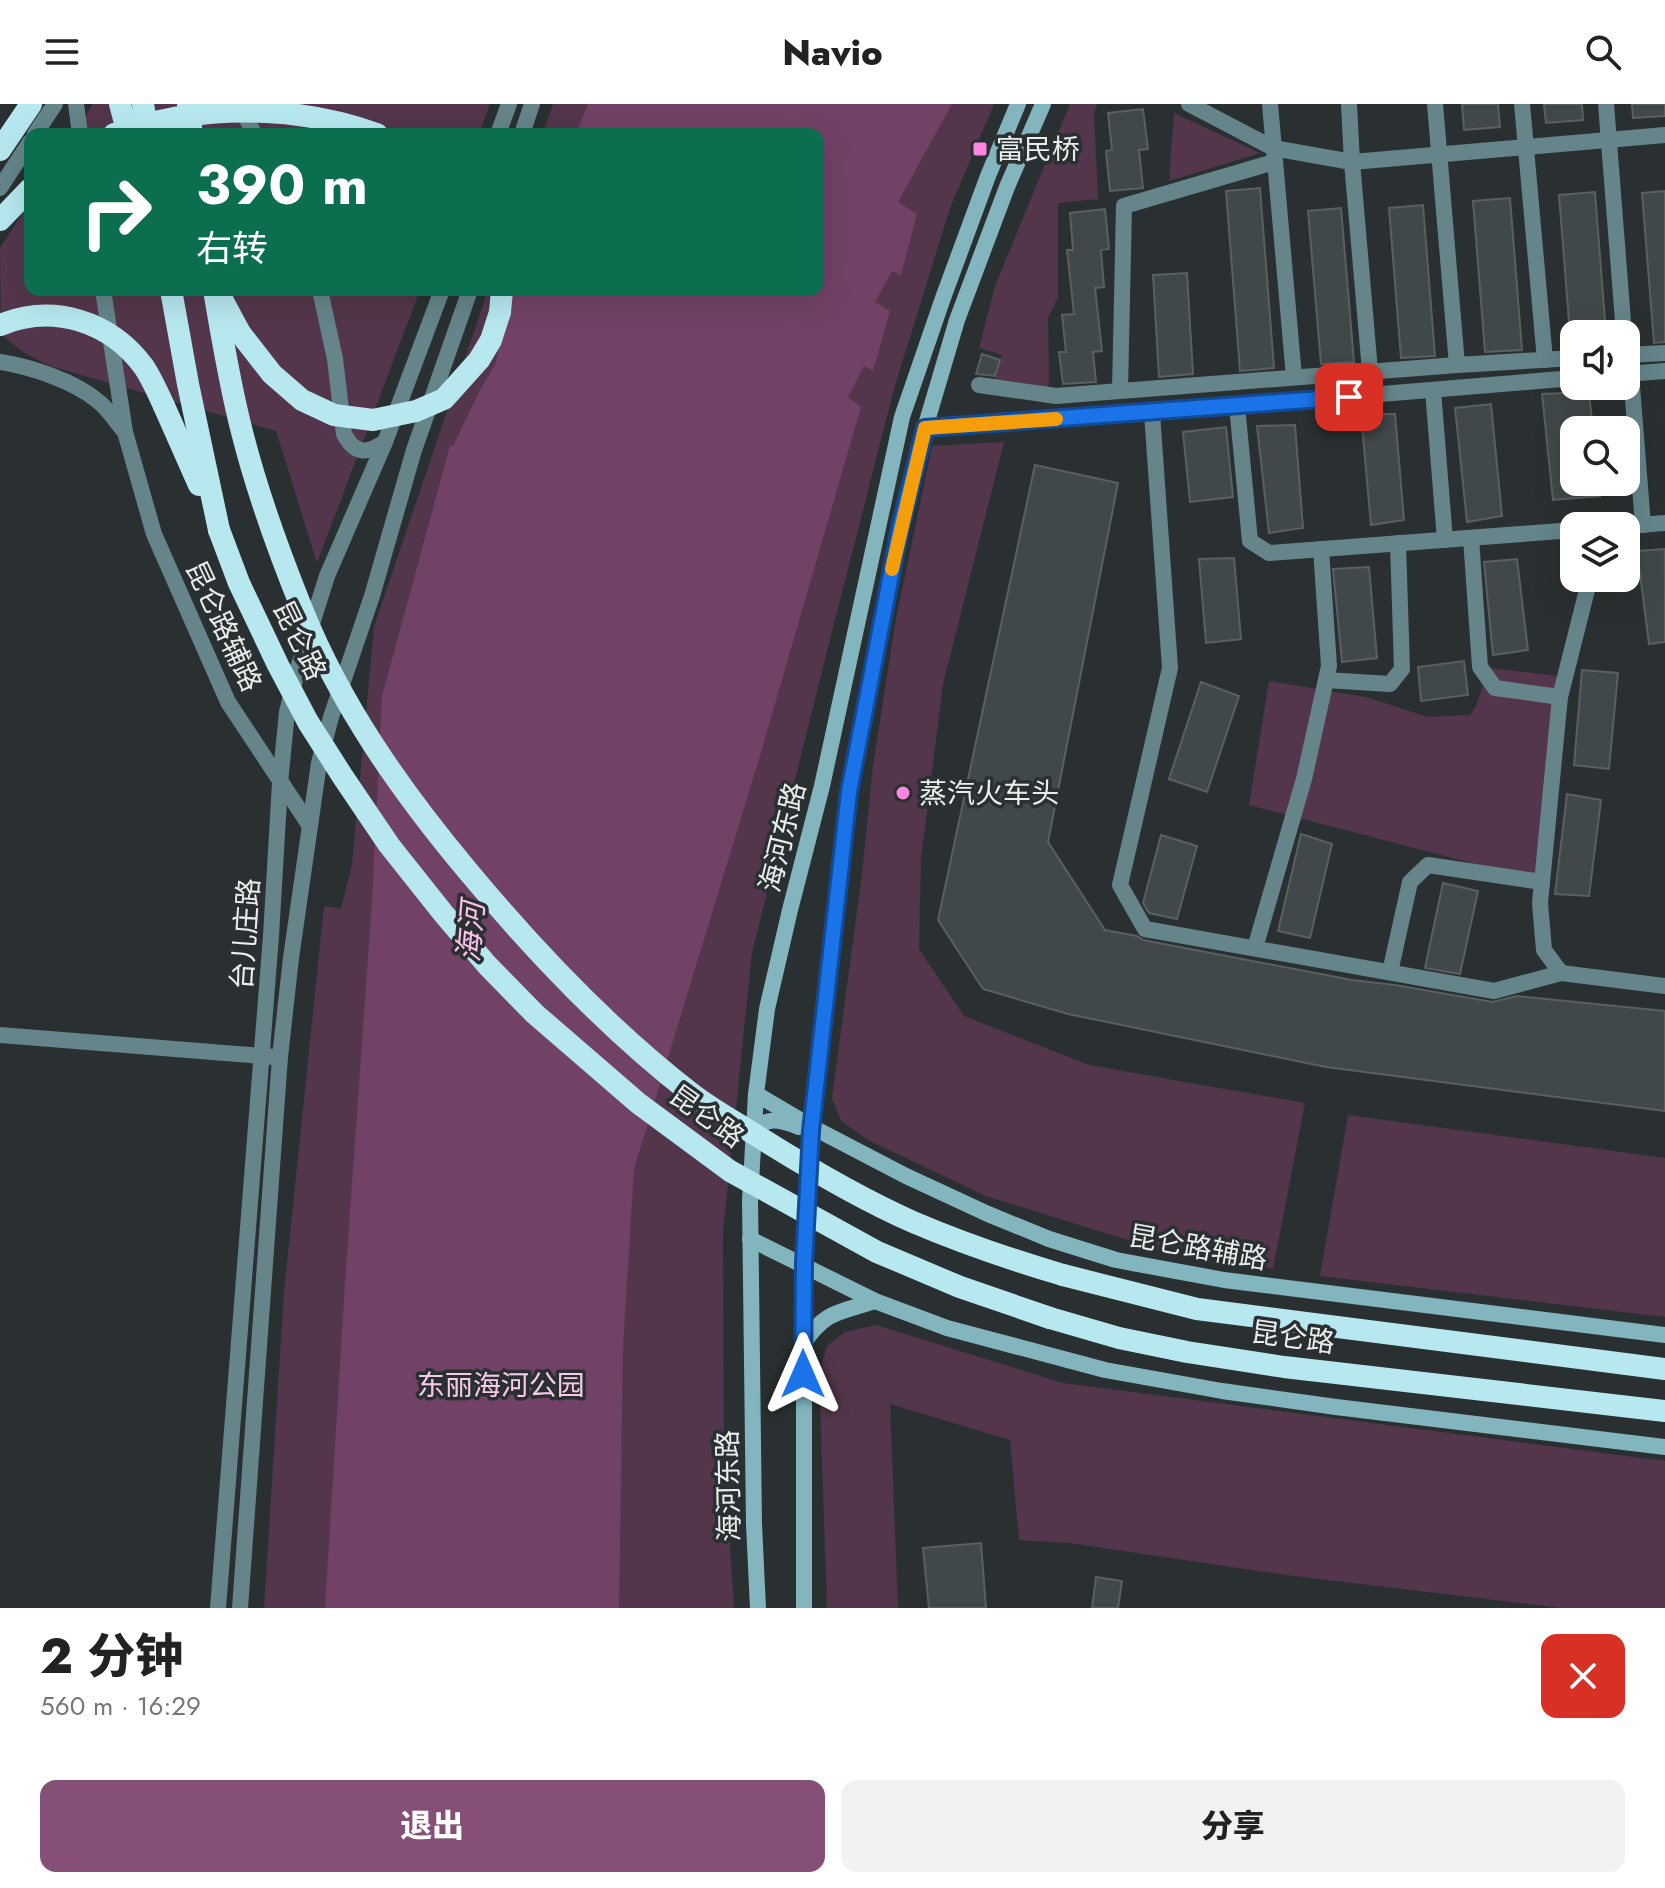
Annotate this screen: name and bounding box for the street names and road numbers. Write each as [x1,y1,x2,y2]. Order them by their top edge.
street label: 昆仑路辅路 [175,554,272,698]
street label: 昆仑路 [263,593,336,687]
street label: 海河东路 [749,778,816,896]
street label: 台儿庄路 [221,877,270,991]
street label: 昆仑路 [661,1075,753,1158]
street label: 昆仑路辅路 [1125,1215,1270,1280]
street label: 昆仑路 [1248,1311,1337,1364]
street label: 海河东路 [707,1430,750,1542]

